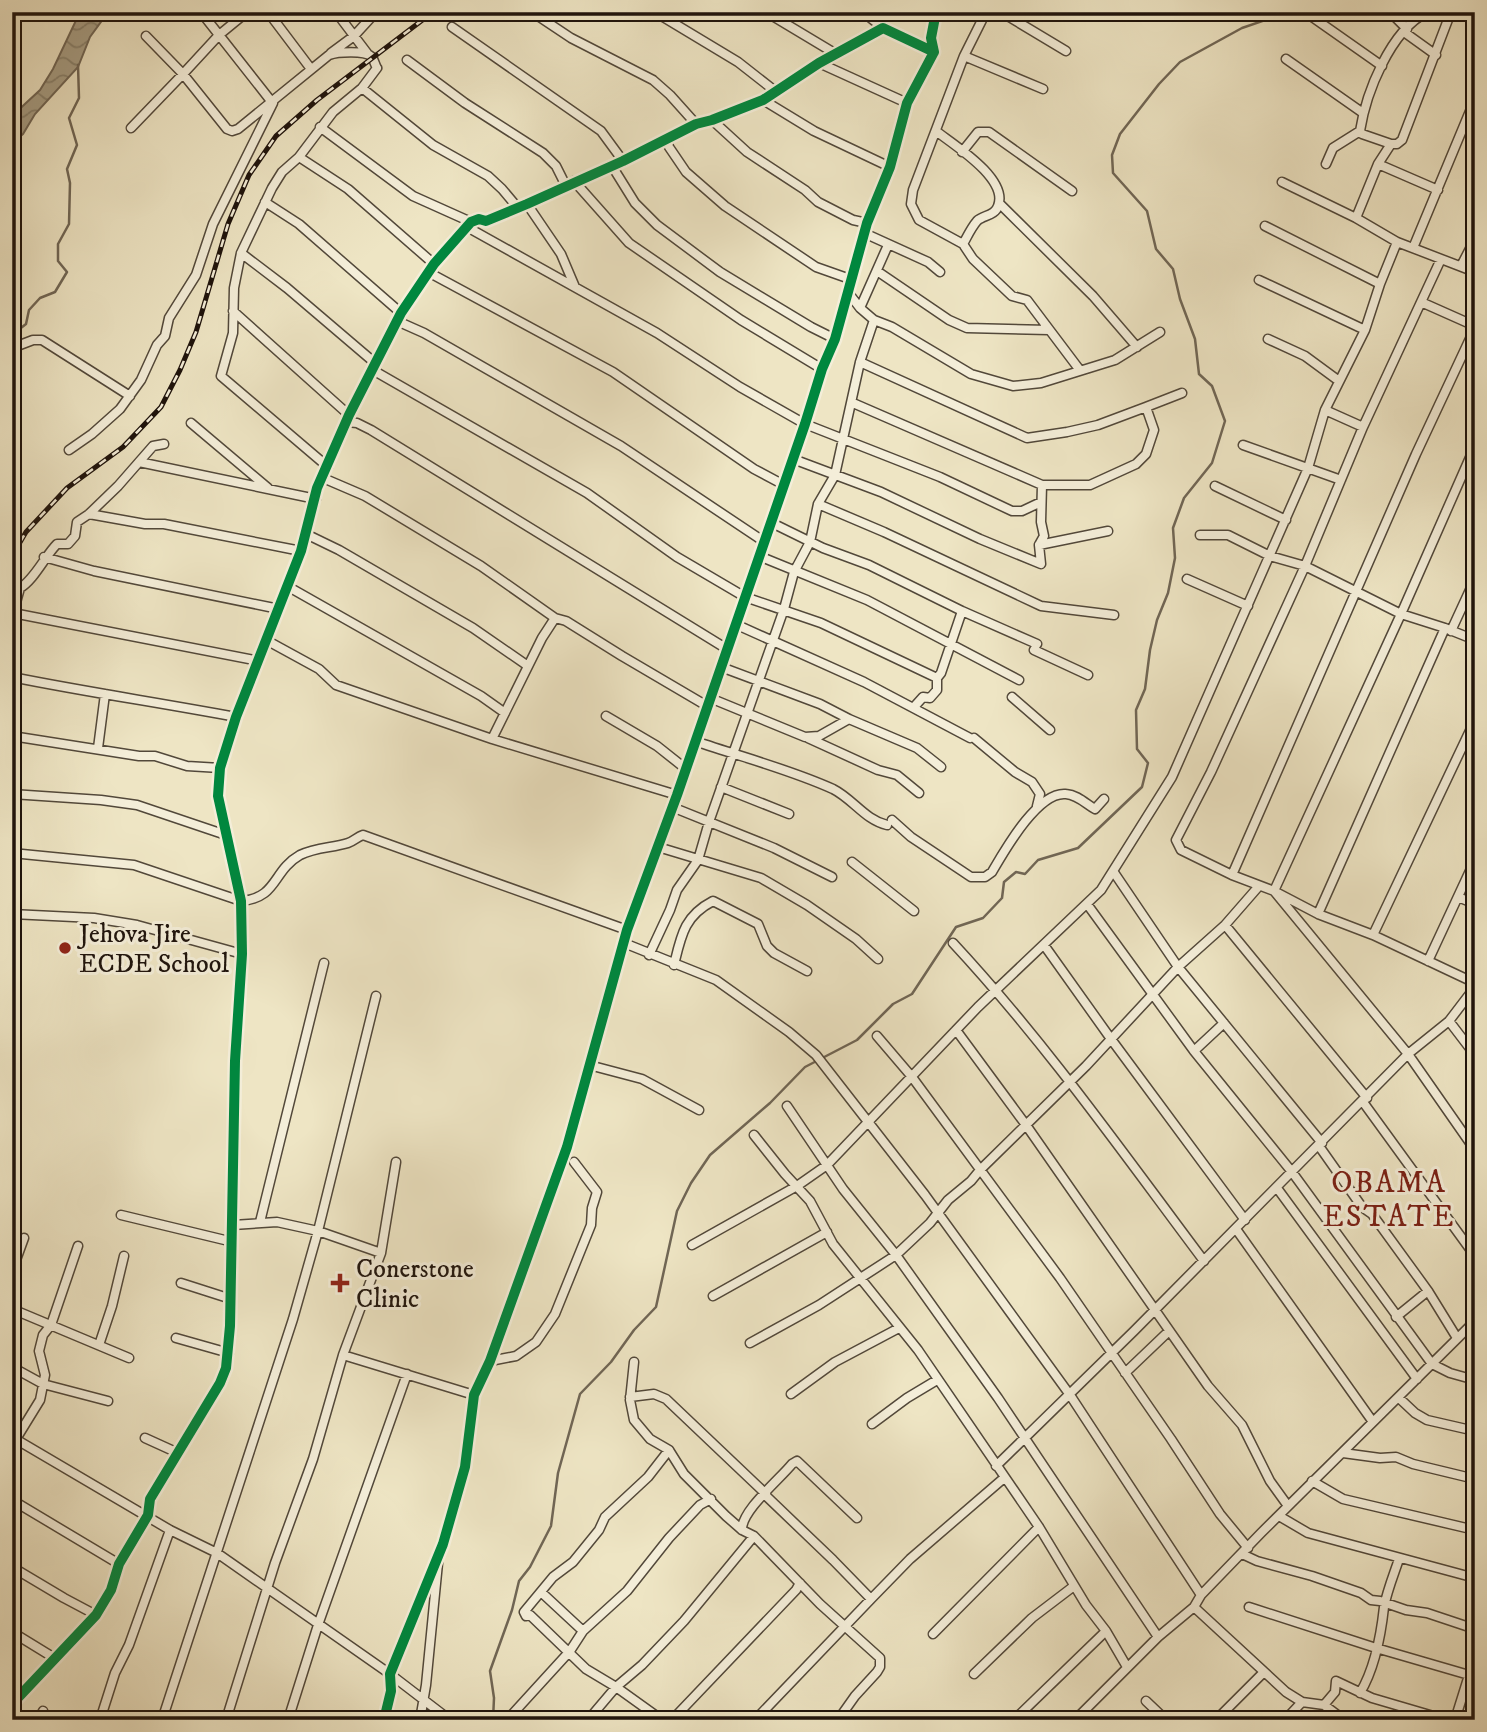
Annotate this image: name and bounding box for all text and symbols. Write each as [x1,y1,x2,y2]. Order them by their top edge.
place label: Jehova Jire ECDE School [77,918,229,981]
marker: Jehova Jire ECDE School [57,940,73,956]
district label: OBAMA ESTATE [1322,1165,1456,1236]
place label: Conerstone Clinic [356,1253,474,1316]
marker: Conerstone Clinic [330,1273,350,1293]

